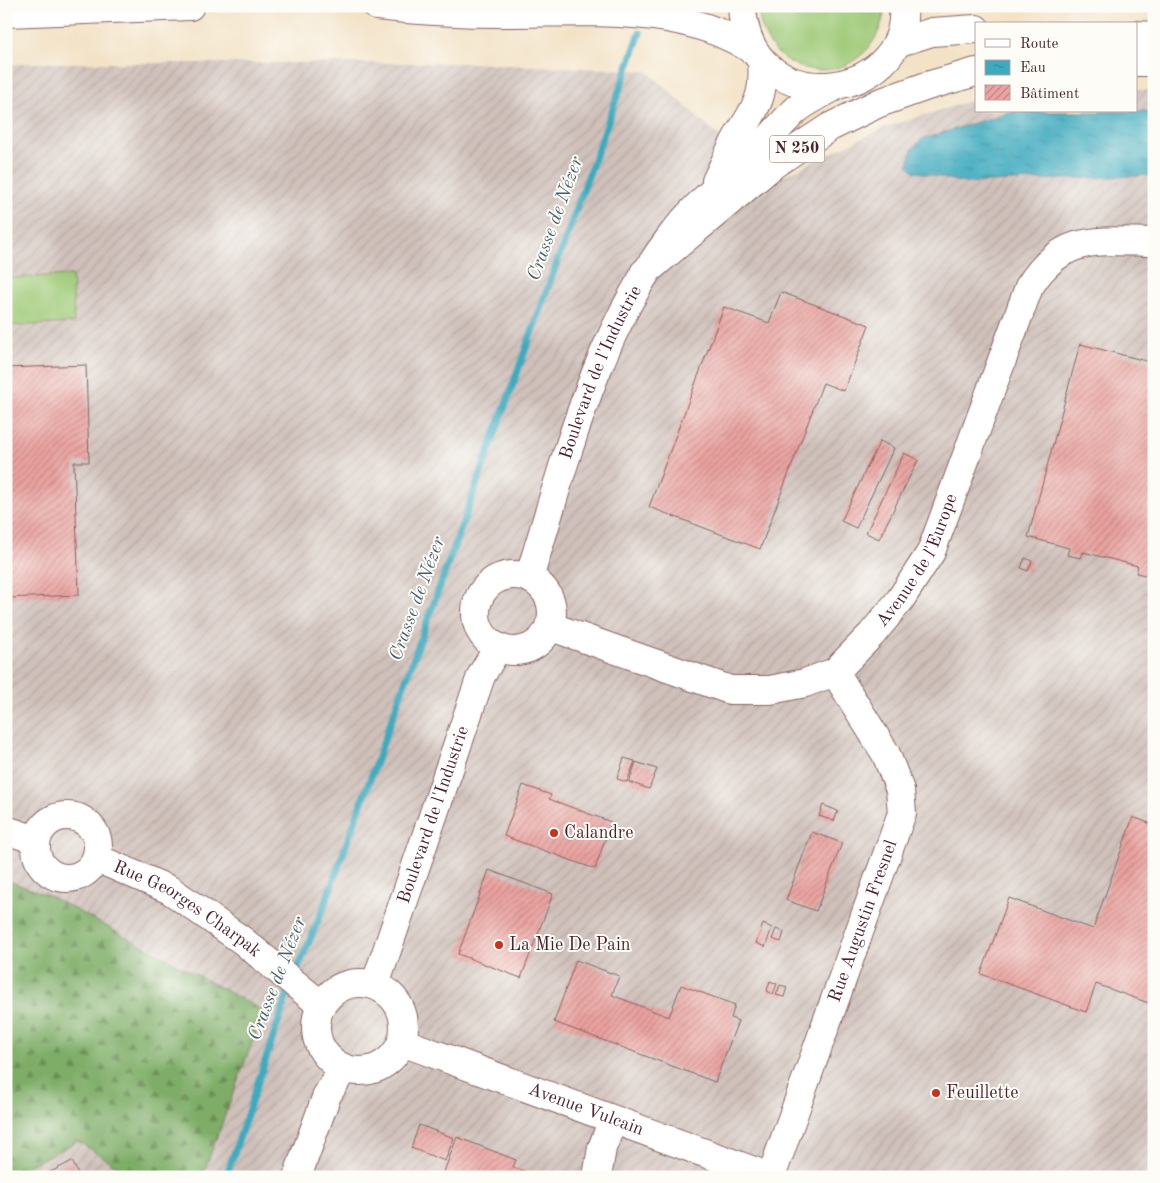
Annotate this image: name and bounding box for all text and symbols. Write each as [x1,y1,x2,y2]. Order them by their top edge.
legend [975,22,1138,112]
text: Route [1020,37,1058,52]
text: Eau [1020,61,1046,76]
text: Bâtiment [1020,87,1079,102]
road number: N 250 [770,136,824,162]
water label: Crasse de Nézer [525,154,588,284]
street label: Boulevard de l'Industrie [557,283,645,461]
street label: Avenue de l'Europe [873,491,961,630]
water label: Crasse de Nézer [387,534,450,664]
street label: Boulevard de l'Industrie [395,724,472,906]
place label: Calandre [564,824,633,842]
marker: Calandre [548,827,560,839]
street label: Rue Augustin Fresnel [826,837,901,1005]
street label: Rue Georges Charpak [111,858,264,961]
water label: Crasse de Nézer [246,914,311,1043]
place label: La Mie De Pain [509,936,631,954]
marker: La Mie De Pain [493,939,505,951]
street label: Avenue Vulcain [526,1080,646,1139]
place label: Feuillette [946,1084,1019,1102]
marker: Feuillette [930,1087,942,1099]

